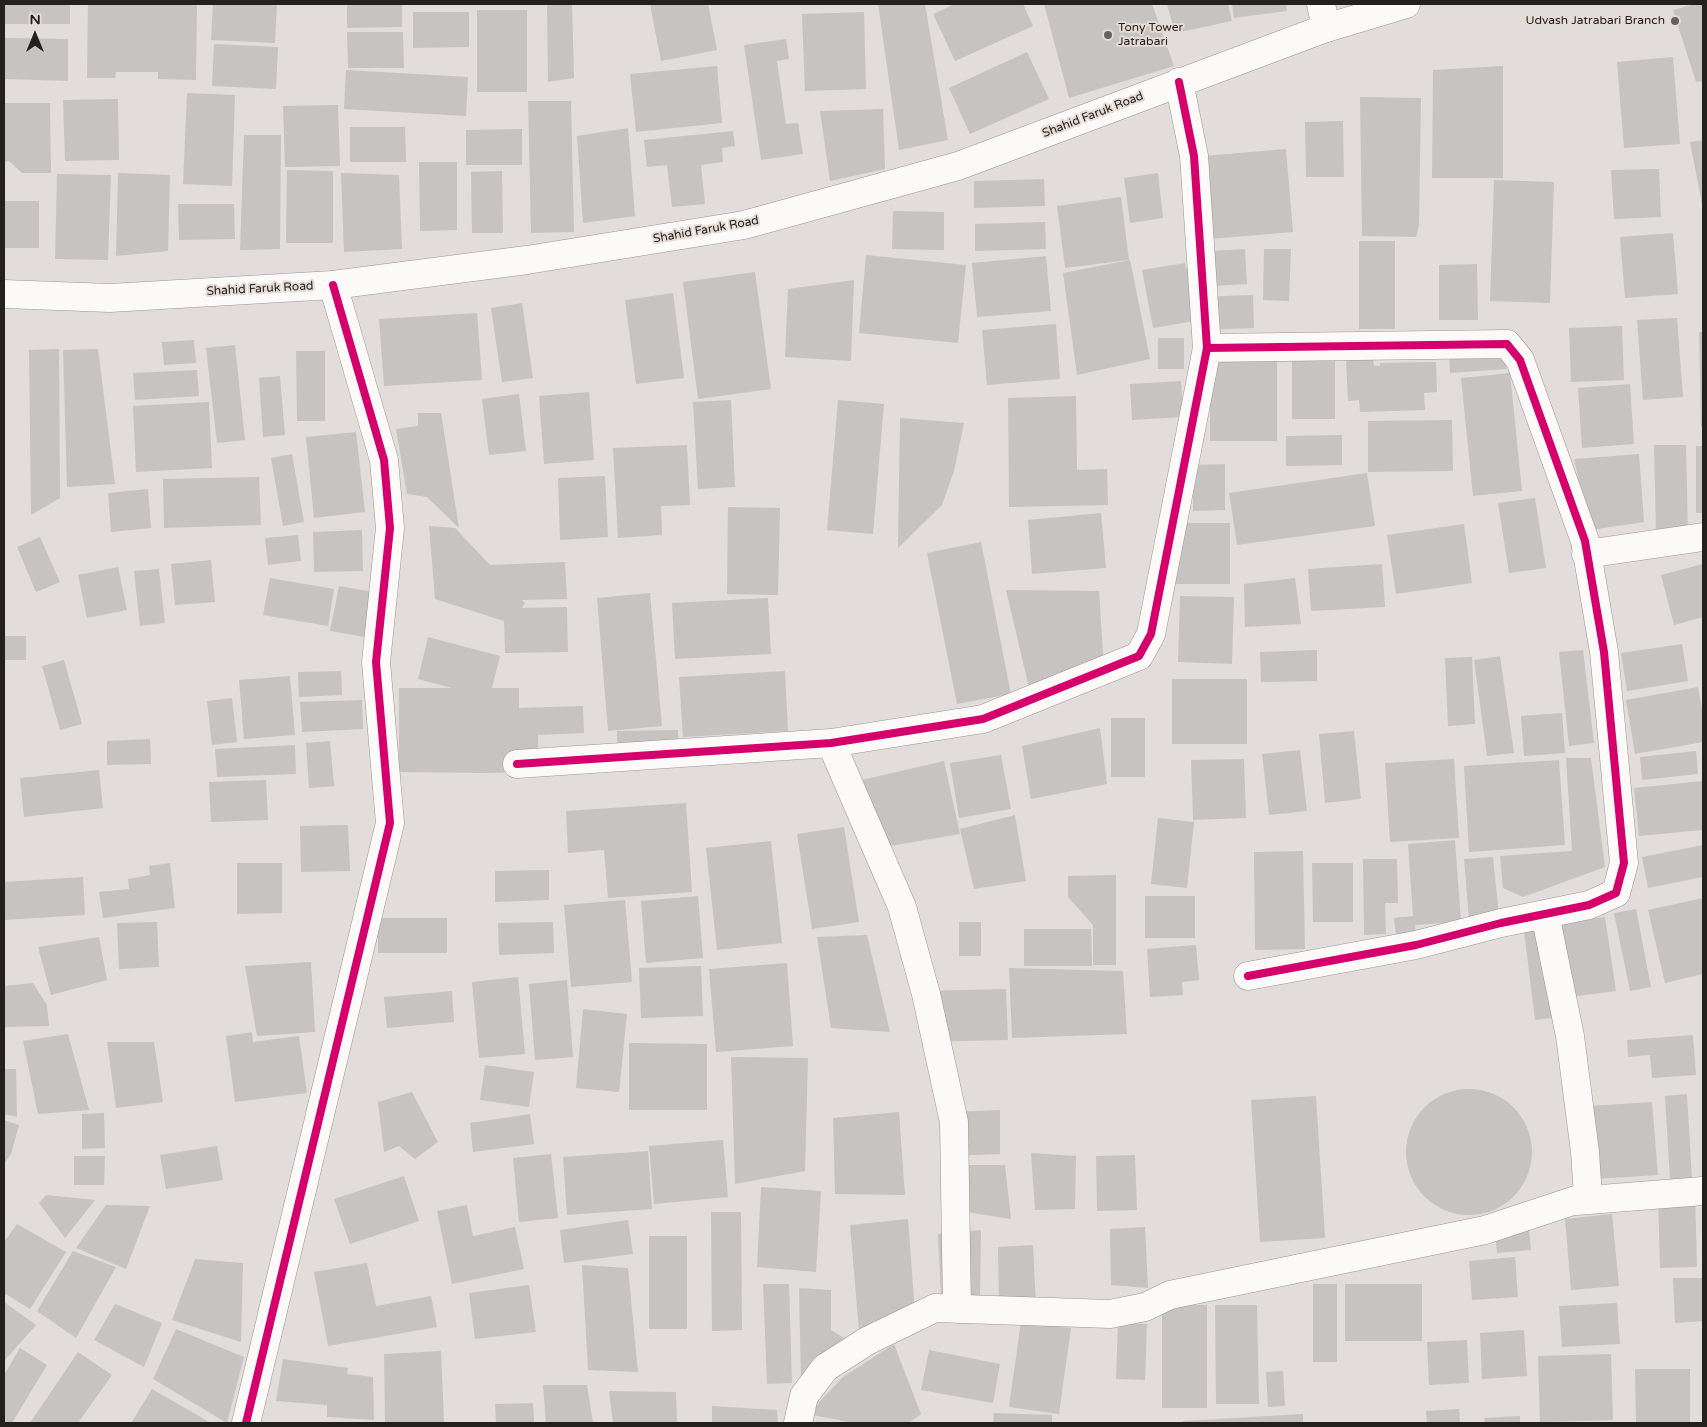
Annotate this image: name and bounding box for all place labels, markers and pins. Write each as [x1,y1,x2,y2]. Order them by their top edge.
place label: Udvash Jatrabari Branch [1526,14,1665,28]
marker: Udvash Jatrabari Branch [1669,15,1681,27]
place label: Tony Tower Jatrabari [1118,21,1183,49]
marker: Tony Tower Jatrabari [1102,29,1114,41]

